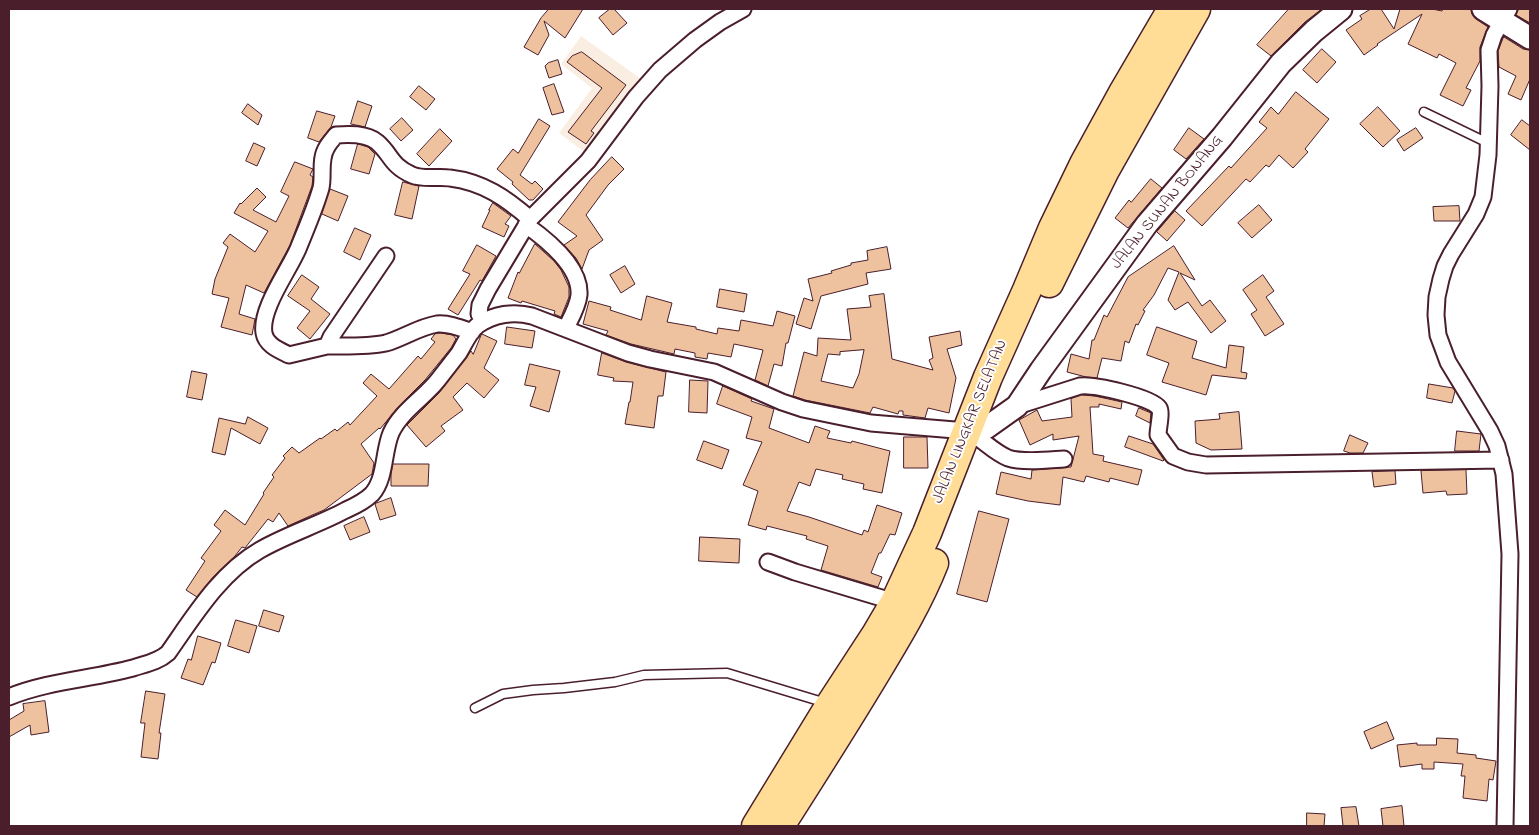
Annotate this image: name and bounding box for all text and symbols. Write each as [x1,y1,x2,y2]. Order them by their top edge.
street label: JALAN SUNAN BONANG [1108,132,1228,274]
street label: JALAN LINGKAR SELATAN [929,337,1013,507]

